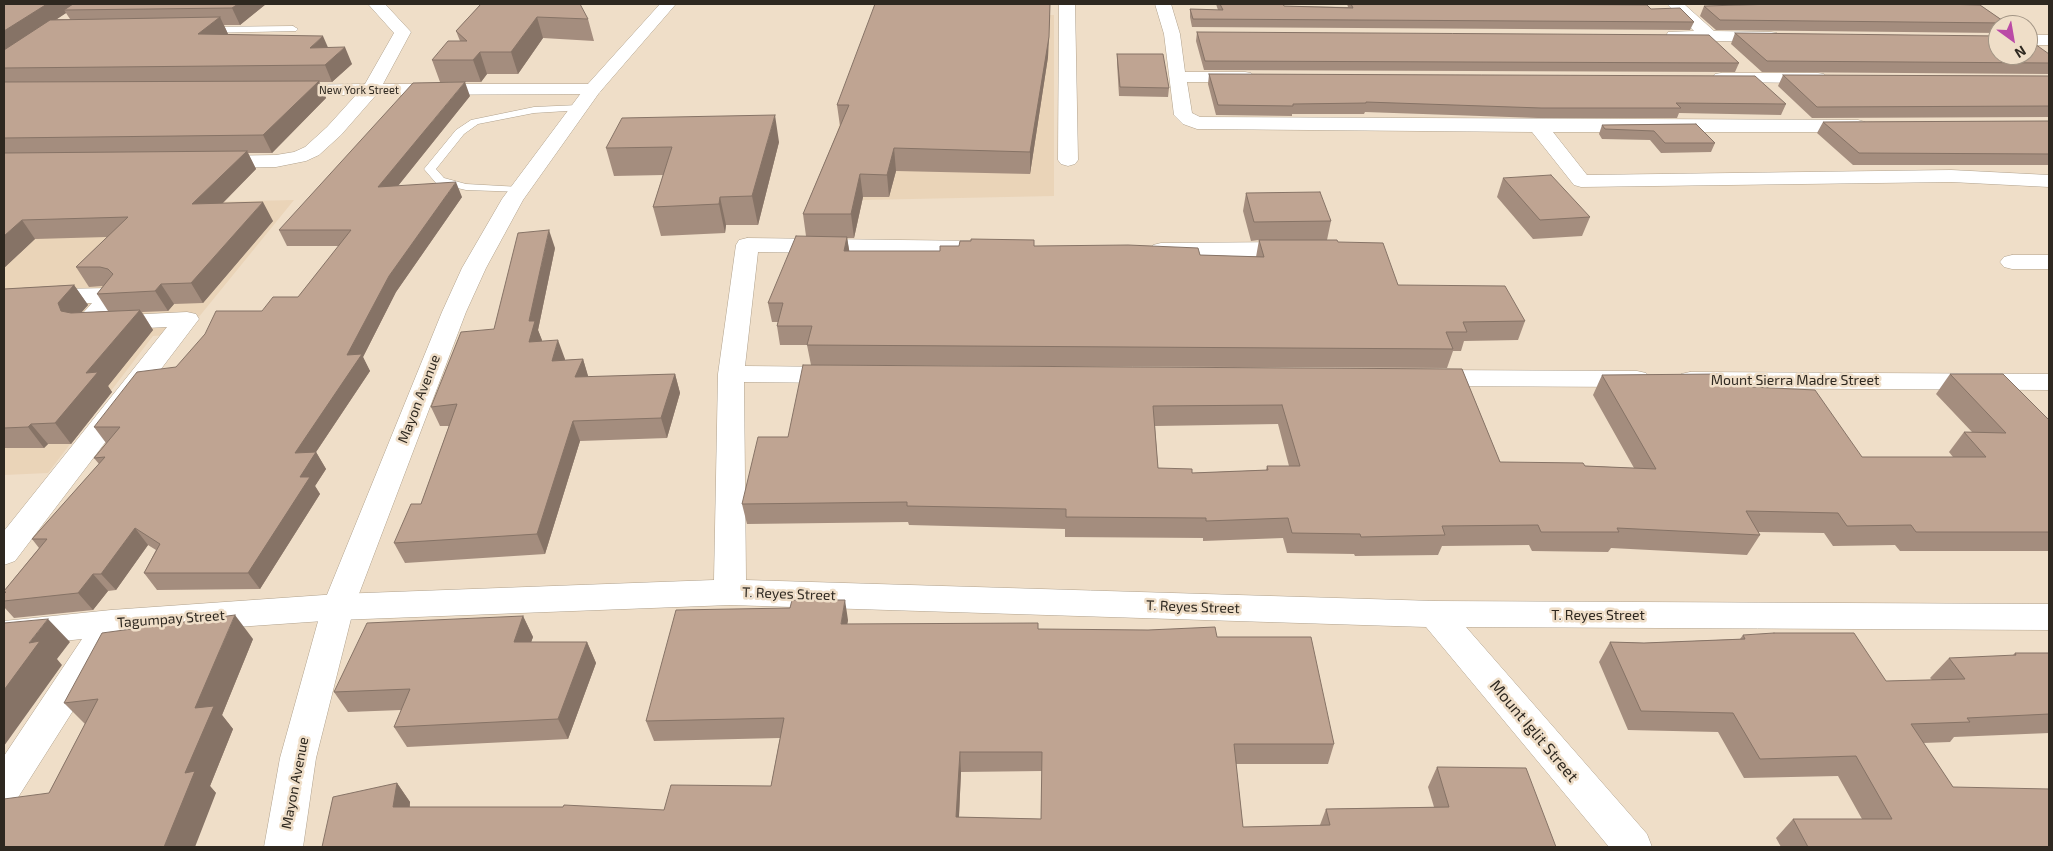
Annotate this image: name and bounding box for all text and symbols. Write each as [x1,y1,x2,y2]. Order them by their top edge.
north arrow [1988,15,2038,65]
text: N [2012,42,2029,62]
street label: New York Street [319,83,399,97]
street label: Mayon Avenue [394,352,444,446]
street label: Mount Sierra Madre Street [1711,372,1879,388]
street label: T. Reyes Street [742,584,836,604]
street label: T. Reyes Street [1146,597,1240,617]
street label: Tagumpay Street [117,607,225,631]
street label: T. Reyes Street [1551,607,1645,623]
street label: Mount Iglit Street [1486,676,1582,786]
street label: Mayon Avenue [278,736,312,830]

